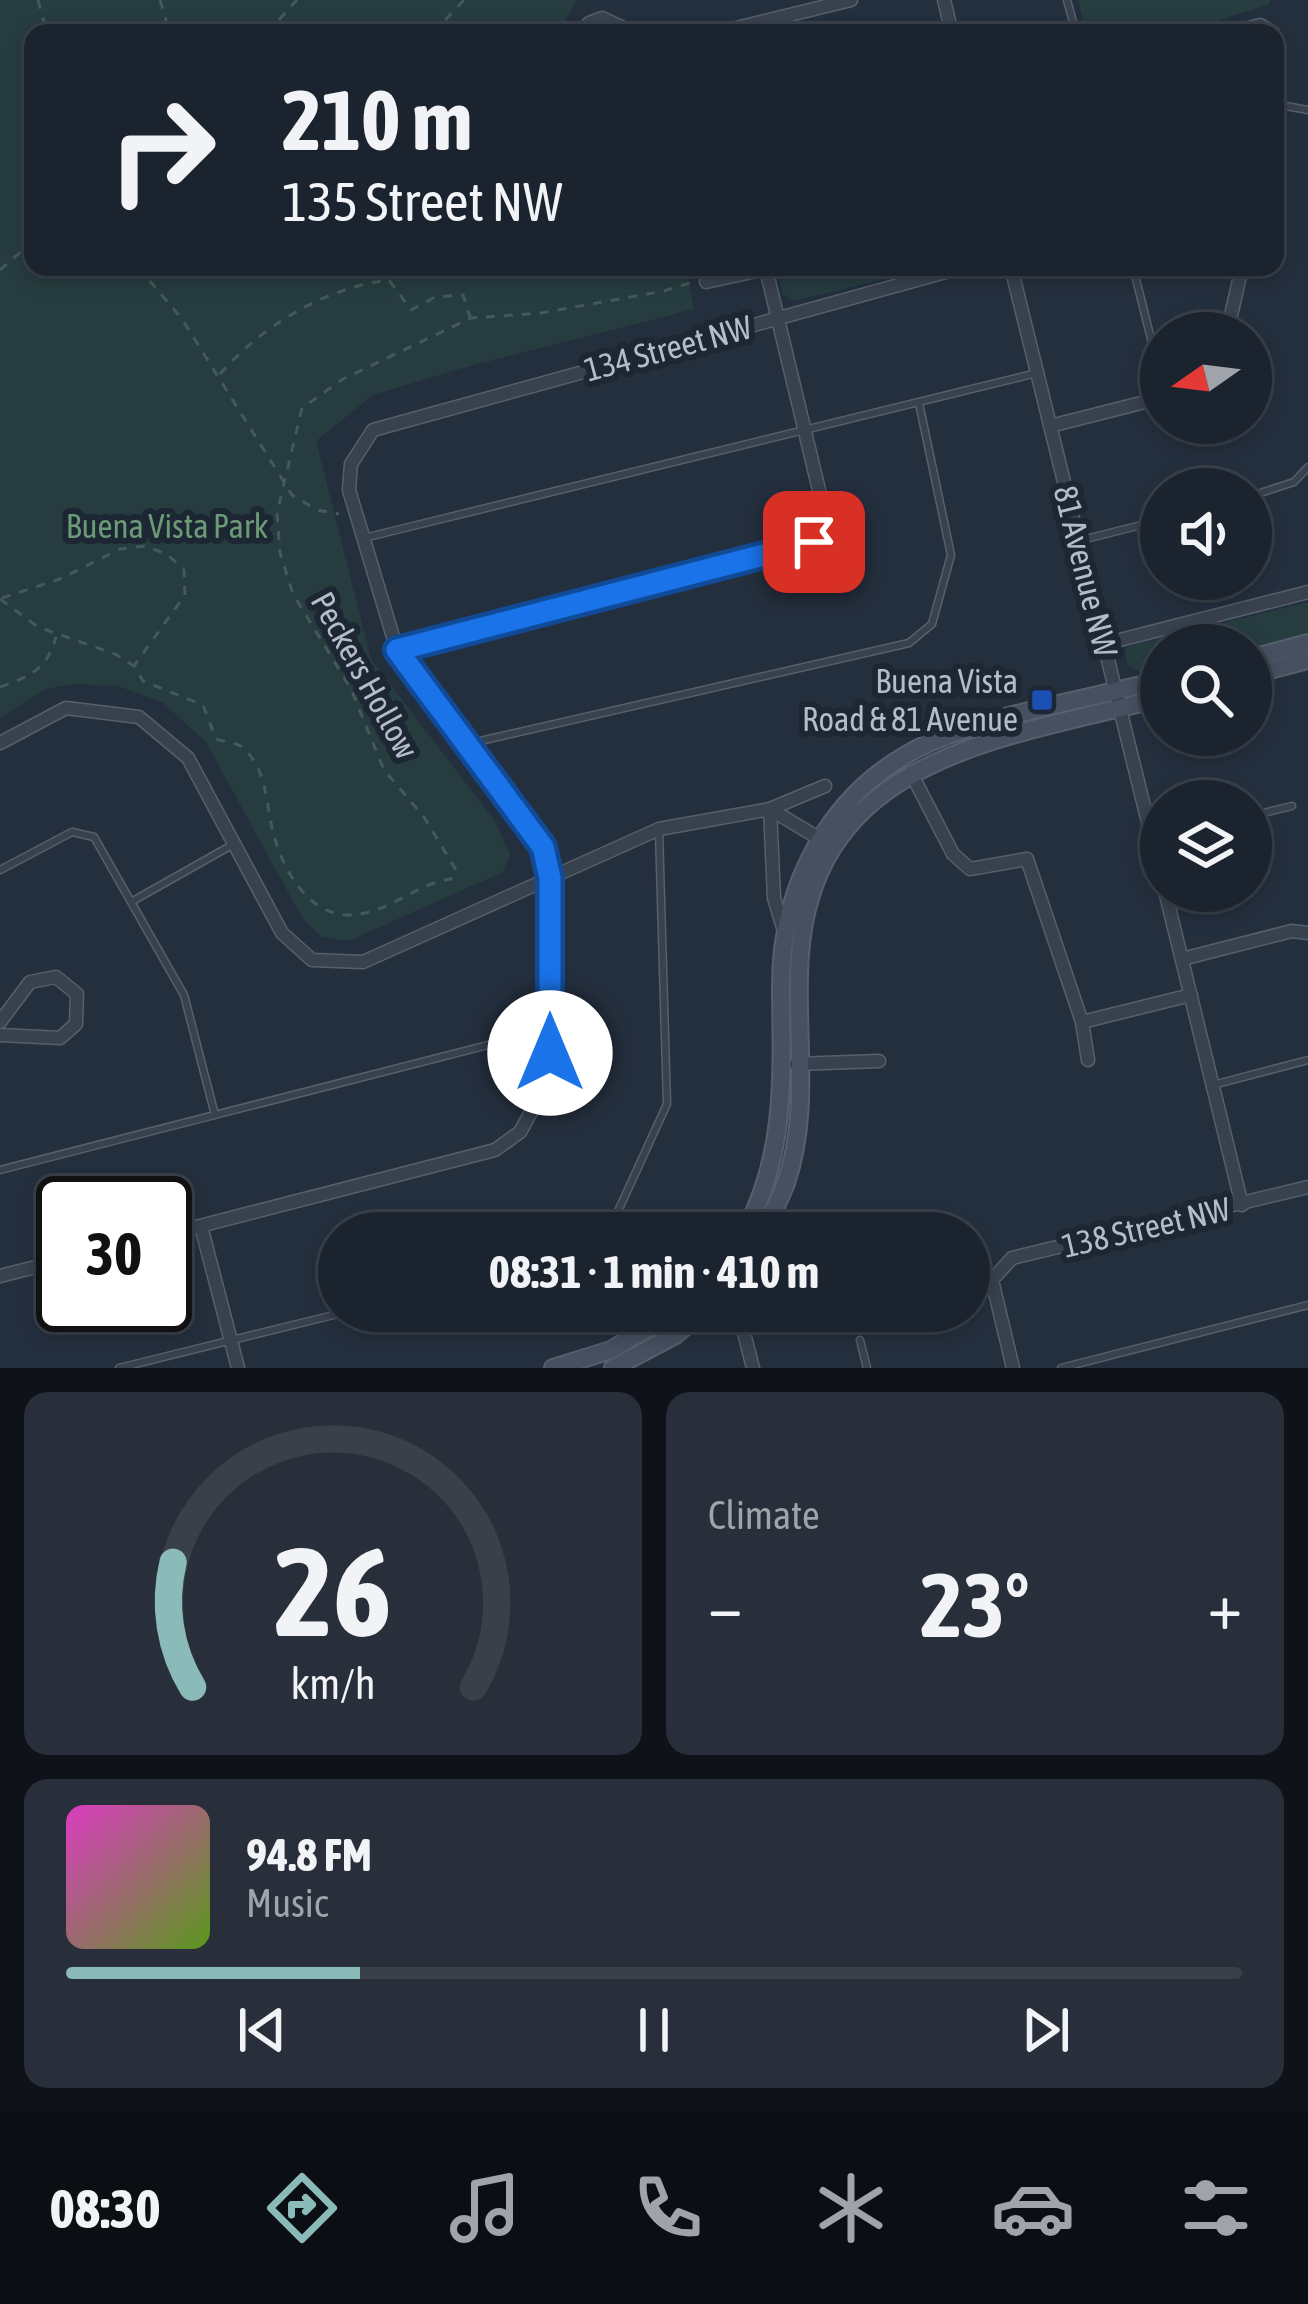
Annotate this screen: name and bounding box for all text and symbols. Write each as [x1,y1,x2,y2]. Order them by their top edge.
icon: right [84,72,240,228]
text: 210 m [282,72,472,168]
text: 135 Street NW [282,171,562,232]
street label: 134 Street NW [580,307,756,389]
north arrow [1140,312,1272,444]
map controls [1140,312,1272,912]
button: sound [1140,468,1272,600]
street label: 81 Avenue NW [1046,482,1126,660]
pin [763,491,865,593]
park label: Buena Vista Park [66,507,268,545]
icon: arrive [781,509,847,575]
street label: Peckers Hollow [304,585,426,765]
button: search [1140,624,1272,756]
place label: Buena Vista Road & 81 Avenue [802,662,1018,738]
marker: Buena Vista Road & 81 Avenue [1029,687,1055,713]
button: layers [1140,780,1272,912]
position arrow [487,990,613,1116]
speed limit sign: 30 [36,1176,192,1332]
street label: 138 Street NW [1058,1189,1234,1265]
text: 08:31 · 1 min · 410 m [489,1246,819,1298]
text: Climate [708,1493,820,1537]
text: 26 [274,1519,392,1662]
text: 23° [920,1553,1030,1656]
text: − [708,1567,742,1643]
text: + [1208,1567,1242,1643]
text: km/h [290,1658,376,1707]
text: 94.8 FM [246,1829,372,1881]
text: Music [246,1881,328,1925]
icon: previous [229,1997,295,2063]
icon: pause [621,1997,687,2063]
icon: next [1013,1997,1079,2063]
icon: directions [260,2166,344,2250]
icon: music [443,2166,527,2250]
icon: phone [626,2166,710,2250]
icon: climate [809,2166,893,2250]
icon: car [991,2166,1075,2250]
icon: filters [1174,2166,1258,2250]
text: 08:30 [49,2178,161,2239]

